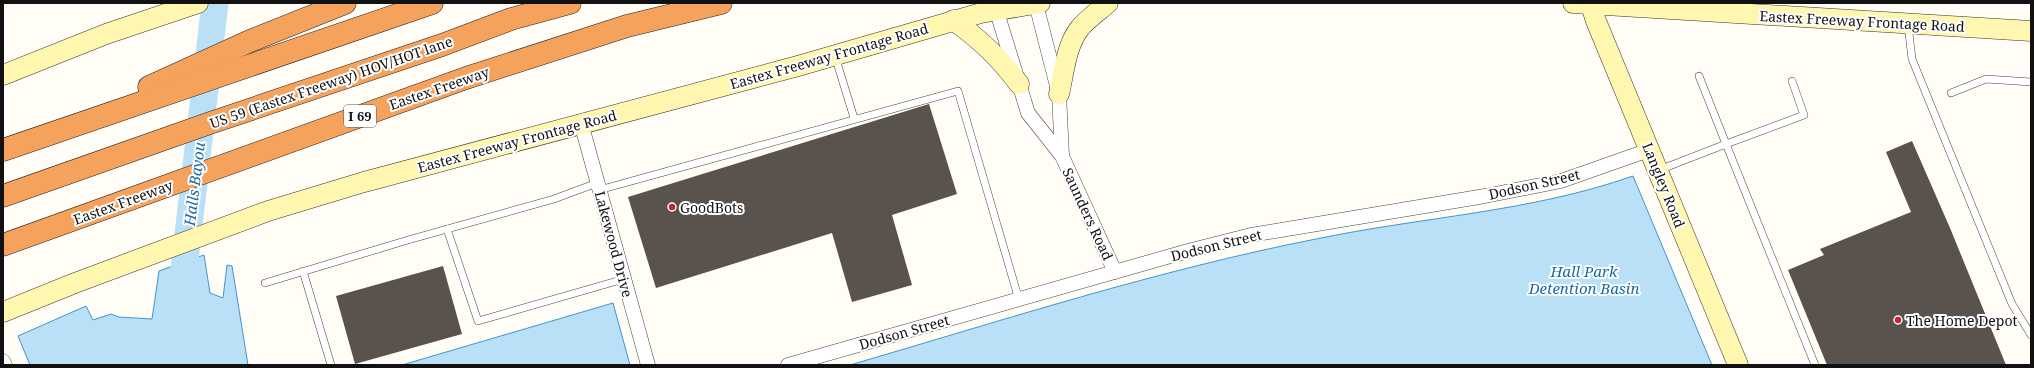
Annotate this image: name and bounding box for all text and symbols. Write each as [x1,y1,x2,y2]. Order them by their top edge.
street label: Eastex Freeway Frontage Road [1759,6,1965,36]
street label: Eastex Freeway Frontage Road [728,18,931,93]
street label: US 59 (Eastex Freeway) HOV/HOT lane [208,33,454,131]
street label: Eastex Freeway [387,63,491,113]
road number: I 69 [344,105,376,127]
street label: Eastex Freeway Frontage Road [415,105,619,177]
street label: Langley Road [1638,140,1690,231]
water label: Halls Bayou [179,141,209,228]
street label: Dodson Street [1487,164,1581,204]
street label: Saunders Road [1058,165,1118,264]
street label: Eastex Freeway [71,175,175,229]
street label: Lakewood Drive [591,189,637,299]
place label: GoodBots [680,198,743,217]
marker: GoodBots [667,202,677,212]
street label: Dodson Street [1169,225,1263,265]
water label: Hall Park Detention Basin [1528,261,1639,298]
street label: Dodson Street [857,310,951,354]
place label: The Home Depot [1906,311,2017,330]
marker: The Home Depot [1893,315,1903,325]

